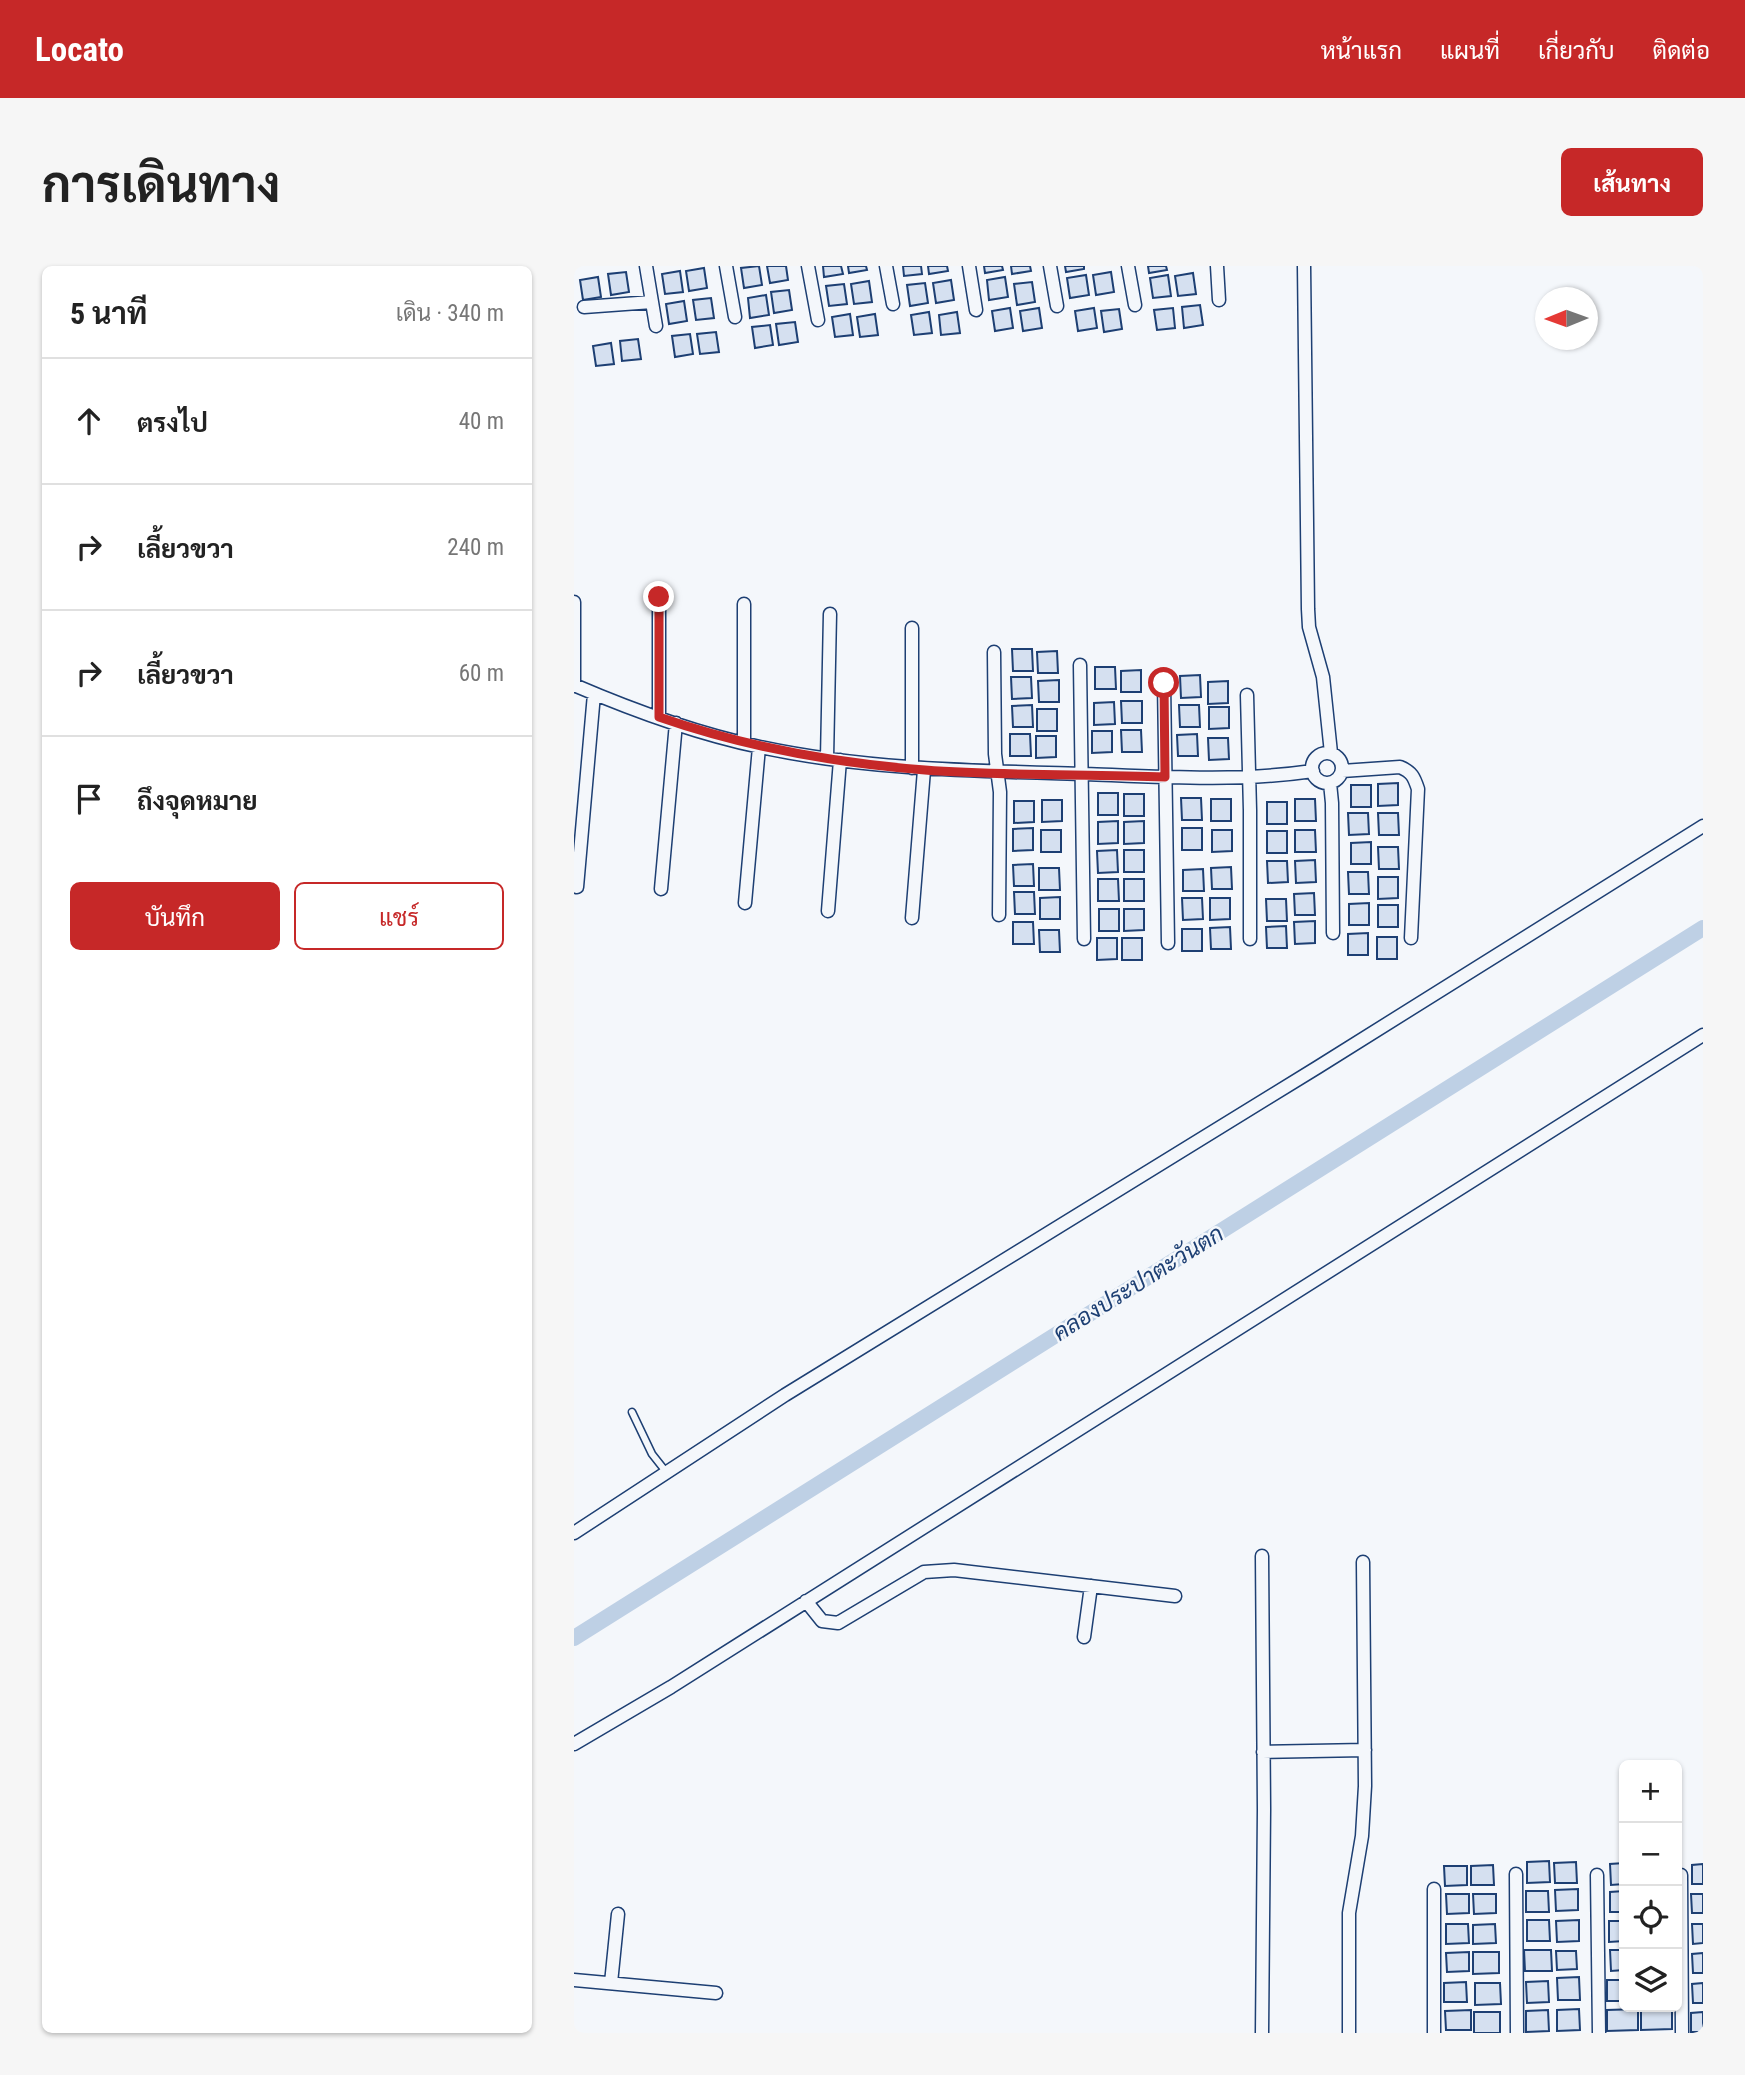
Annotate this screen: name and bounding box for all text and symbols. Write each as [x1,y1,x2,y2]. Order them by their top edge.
text: Locato [35,30,124,69]
text: หน้าแรก [1321,37,1402,65]
text: แผนที่ [1440,37,1500,65]
text: เกี่ยวกับ [1538,37,1615,65]
text: ติดต่อ [1653,37,1710,65]
button: เส้นทาง [1561,148,1703,216]
text: การเดินทาง [42,157,280,214]
north arrow [1535,287,1598,350]
text: 5 นาที [70,296,147,331]
text: เดิน · 340 m [396,300,504,327]
icon: ahead [70,402,108,440]
text: ตรงไป [137,408,208,438]
text: 40 m [459,408,504,435]
icon: right [70,528,108,566]
text: เลี้ยวขวา [137,534,234,564]
text: 240 m [447,534,504,561]
route end [643,581,674,612]
icon: right [70,654,108,692]
text: เลี้ยวขวา [137,660,234,690]
text: 60 m [459,660,504,687]
route start [1148,667,1179,698]
icon: arrive [70,780,108,818]
text: ถึงจุดหมาย [137,786,258,816]
button: บันทึก [70,882,280,950]
button: แชร์ [294,882,504,950]
water label: คลองประปาตะวันตก [1048,1219,1228,1347]
map controls [1619,1760,1682,2012]
button: + [1619,1760,1682,1823]
button: − [1619,1823,1682,1886]
button: locate [1619,1886,1682,1949]
button: layers [1619,1949,1682,2012]

